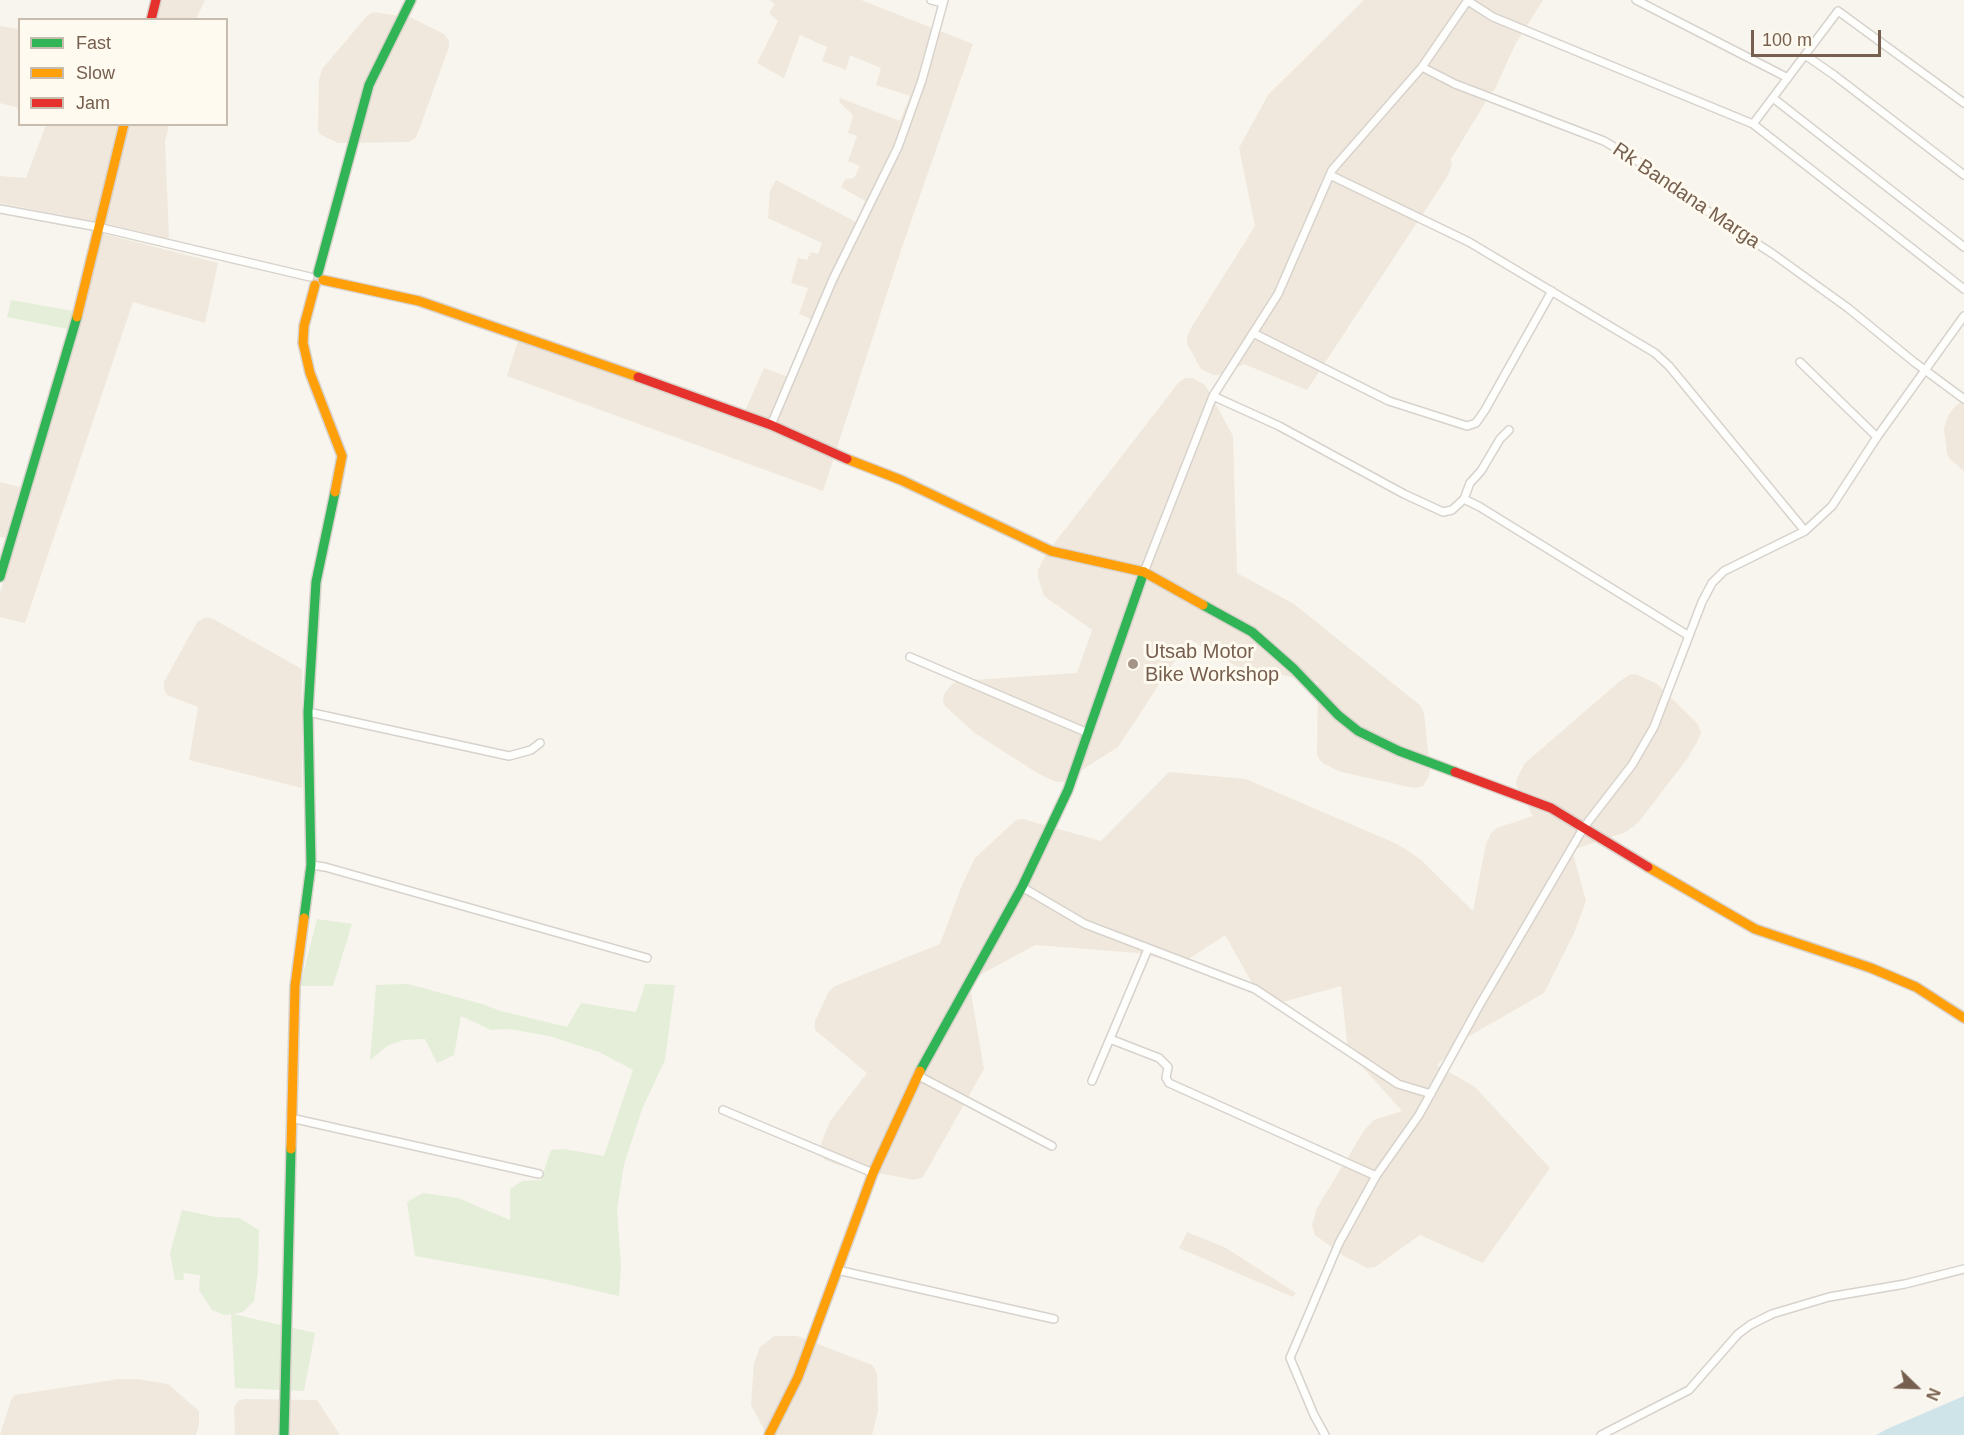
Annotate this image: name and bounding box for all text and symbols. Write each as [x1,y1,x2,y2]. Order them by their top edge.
legend [18,18,228,126]
scale bar [1754,18,1884,56]
text: 100 m [1762,30,1812,50]
text: Fast [76,33,111,53]
text: Slow [76,63,115,83]
text: Jam [76,93,110,113]
street label: Rk Bandana Marga [1608,138,1764,254]
place label: Utsab Motor Bike Workshop [1145,640,1279,687]
marker: Utsab Motor Bike Workshop [1126,657,1140,671]
north arrow [1886,1357,1946,1417]
text: N [1923,1386,1943,1403]

